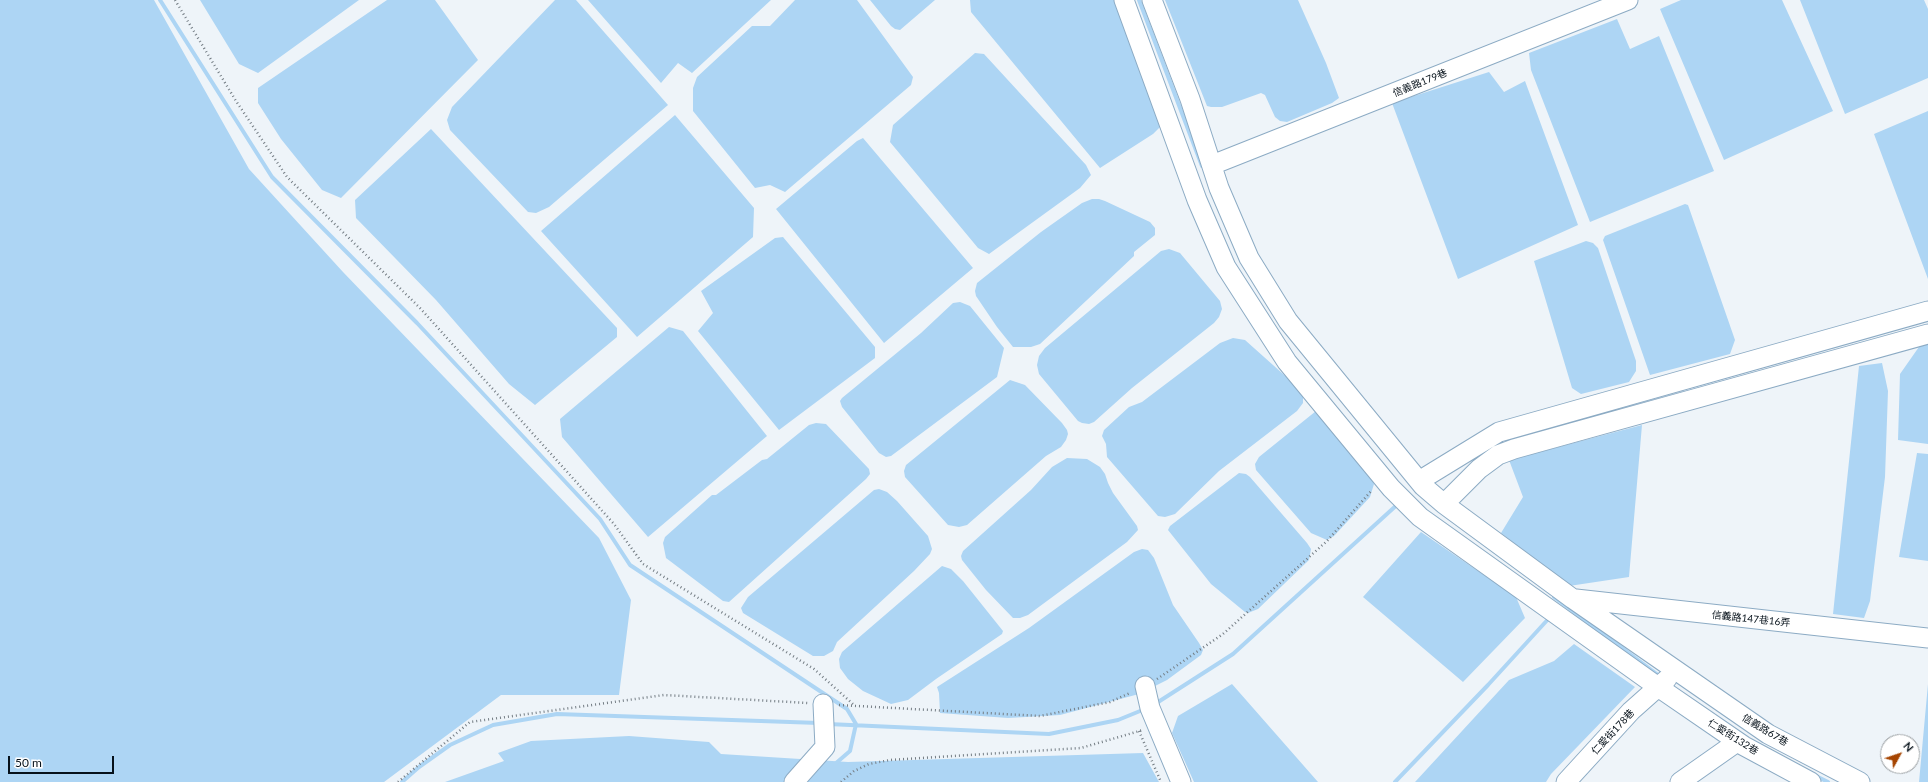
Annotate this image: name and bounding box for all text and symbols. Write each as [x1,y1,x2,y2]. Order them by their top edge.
street label: 信義路179巷 [1391,67,1449,99]
street label: 信義路147巷16弄 [1711,609,1791,629]
street label: 仁愛街178巷 [1589,707,1637,757]
street label: 信義路67巷 [1740,712,1790,748]
street label: 仁愛街132巷 [1705,717,1761,757]
north arrow [1880,734,1920,774]
text: N [1901,739,1917,754]
scale bar [10,748,116,774]
text: 50 m [15,755,42,770]

